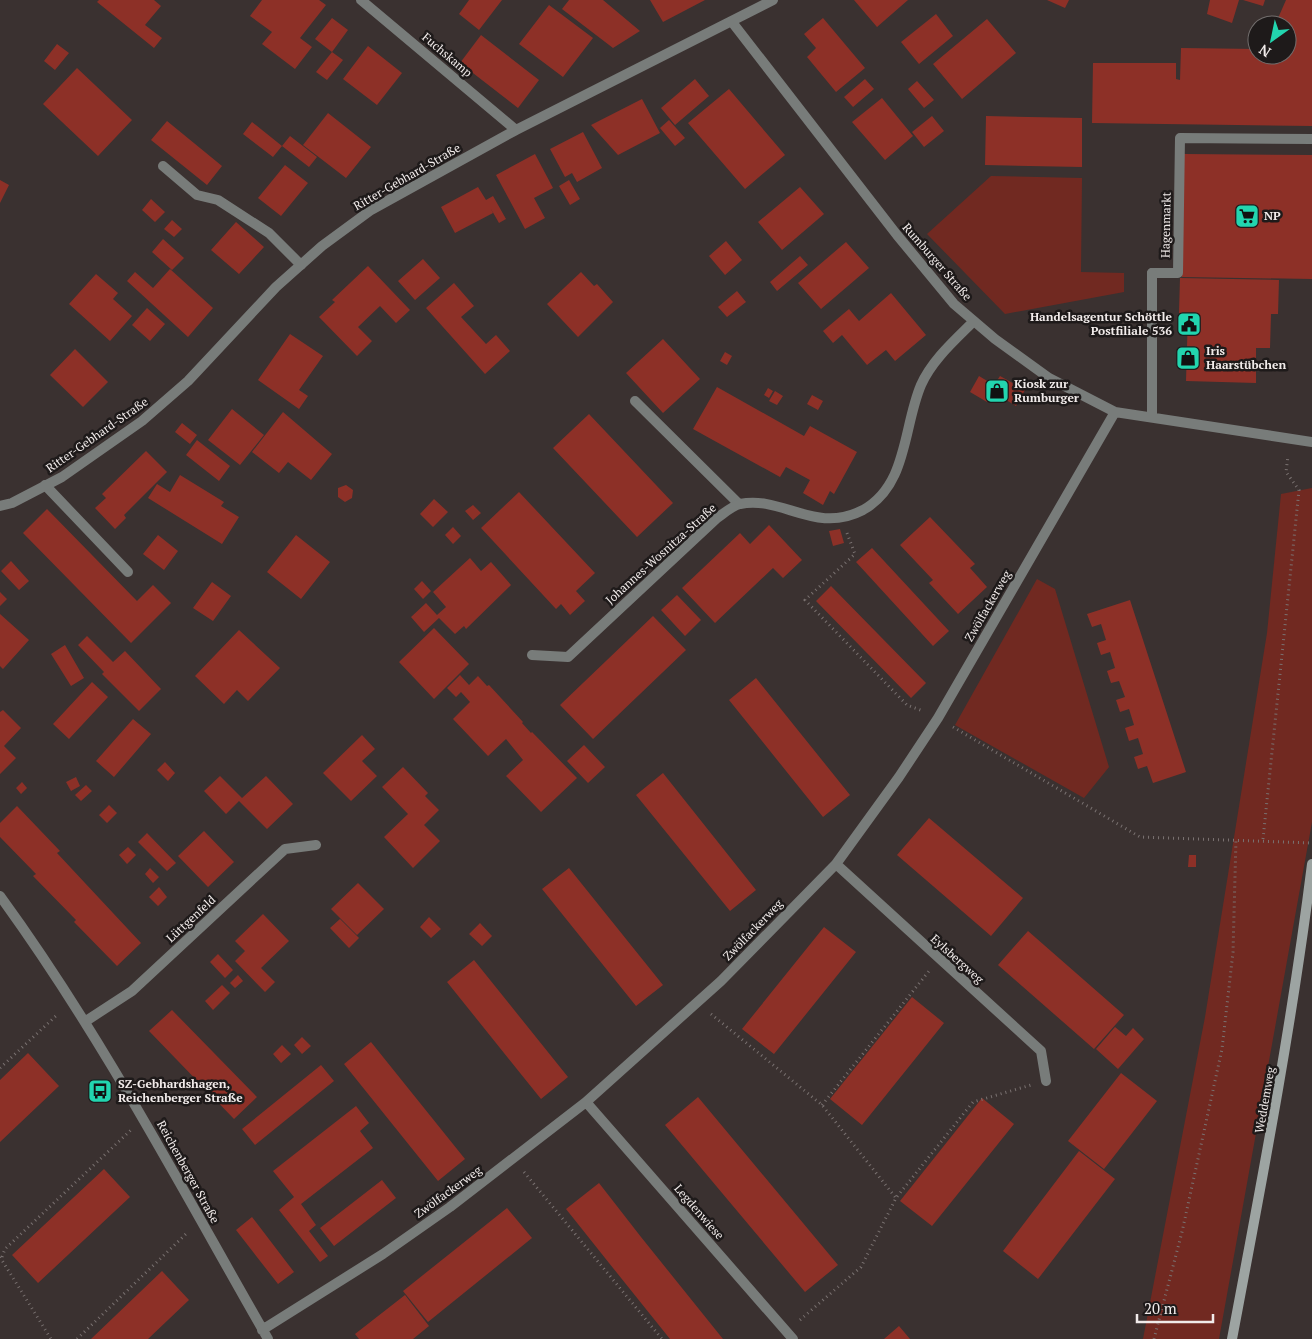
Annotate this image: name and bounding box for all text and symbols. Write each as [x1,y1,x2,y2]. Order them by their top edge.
north arrow [1247,15,1297,65]
street label: Fuchskamp [419,29,476,80]
text: N [1255,40,1274,62]
street label: Ritter-Gebhard-Straße [351,140,463,213]
street label: Hagenmarkt [1157,191,1174,258]
supermarket icon: NP [1234,203,1260,229]
place label: NP [1264,208,1281,223]
street label: Rumburger Straße [900,220,975,304]
place label: Handelsagentur Schöttle Postfiliale 536 [1030,309,1173,338]
public building icon: Handelsagentur Schöttle Postfiliale 536 [1176,311,1202,337]
place label: Iris Haarstübchen [1206,343,1286,372]
shop icon: Iris Haarstübchen [1175,345,1201,371]
place label: Kiosk zur Rumburger [1014,376,1080,405]
shop icon: Kiosk zur Rumburger [984,378,1010,404]
street label: Ritter-Gebhard-Straße [43,394,151,475]
street label: Johannes-Wosnitza-Straße [602,500,719,607]
street label: Zwölfackerweg [961,567,1014,644]
street label: Lüttgenfeld [163,892,219,945]
street label: Zwölfackerweg [720,895,786,963]
street label: Eylsbergweg [928,931,987,987]
street label: Weddemweg [1251,1065,1278,1134]
place label: SZ-Gebhardshagen, Reichenberger Straße [118,1076,243,1105]
bus stop icon: SZ-Gebhardshagen, Reichenberger Straße [87,1078,113,1104]
street label: Reichenberger Straße [154,1118,223,1226]
street label: Zwölfackerweg [411,1162,485,1221]
street label: Legdenwiese [671,1181,727,1242]
scale bar [1137,1292,1213,1324]
text: 20 m [1144,1298,1177,1318]

